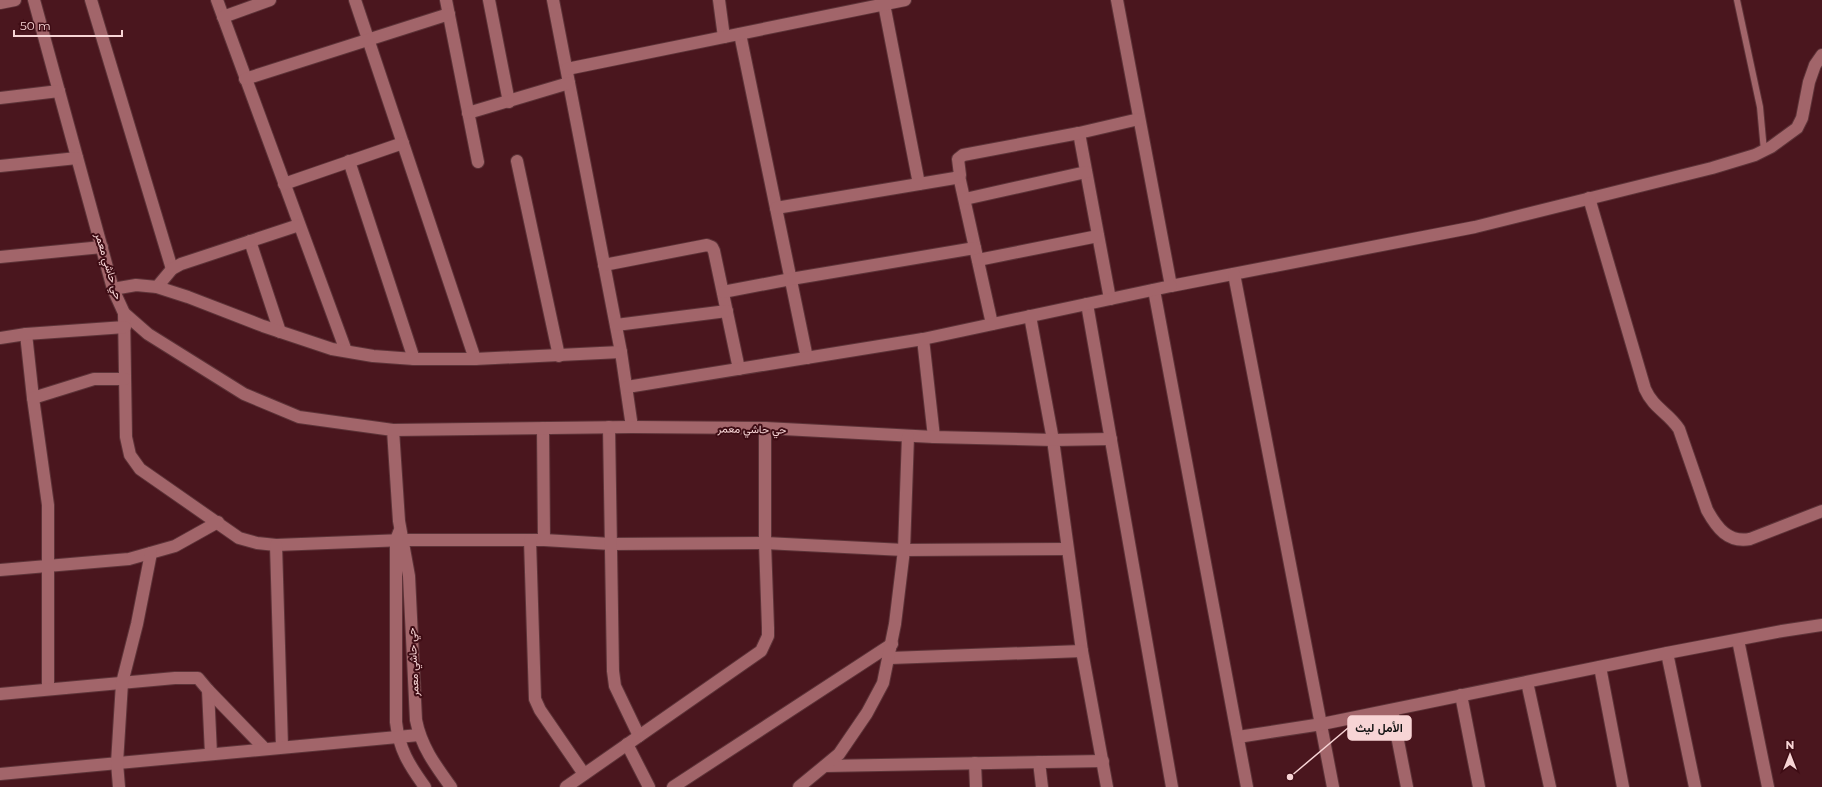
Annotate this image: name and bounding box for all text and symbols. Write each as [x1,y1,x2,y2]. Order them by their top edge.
scale bar [14,12,122,38]
text: 50 m [20,18,51,33]
street label: حي حاشي معمر [89,230,126,302]
street label: حي حاشي معمر [716,421,787,440]
street label: حي حاشي معمر [404,627,425,698]
callout: الأمل ليث [1348,716,1411,740]
text: الأمل ليث [1355,720,1403,735]
north arrow [1770,735,1810,775]
text: N [1786,738,1794,752]

